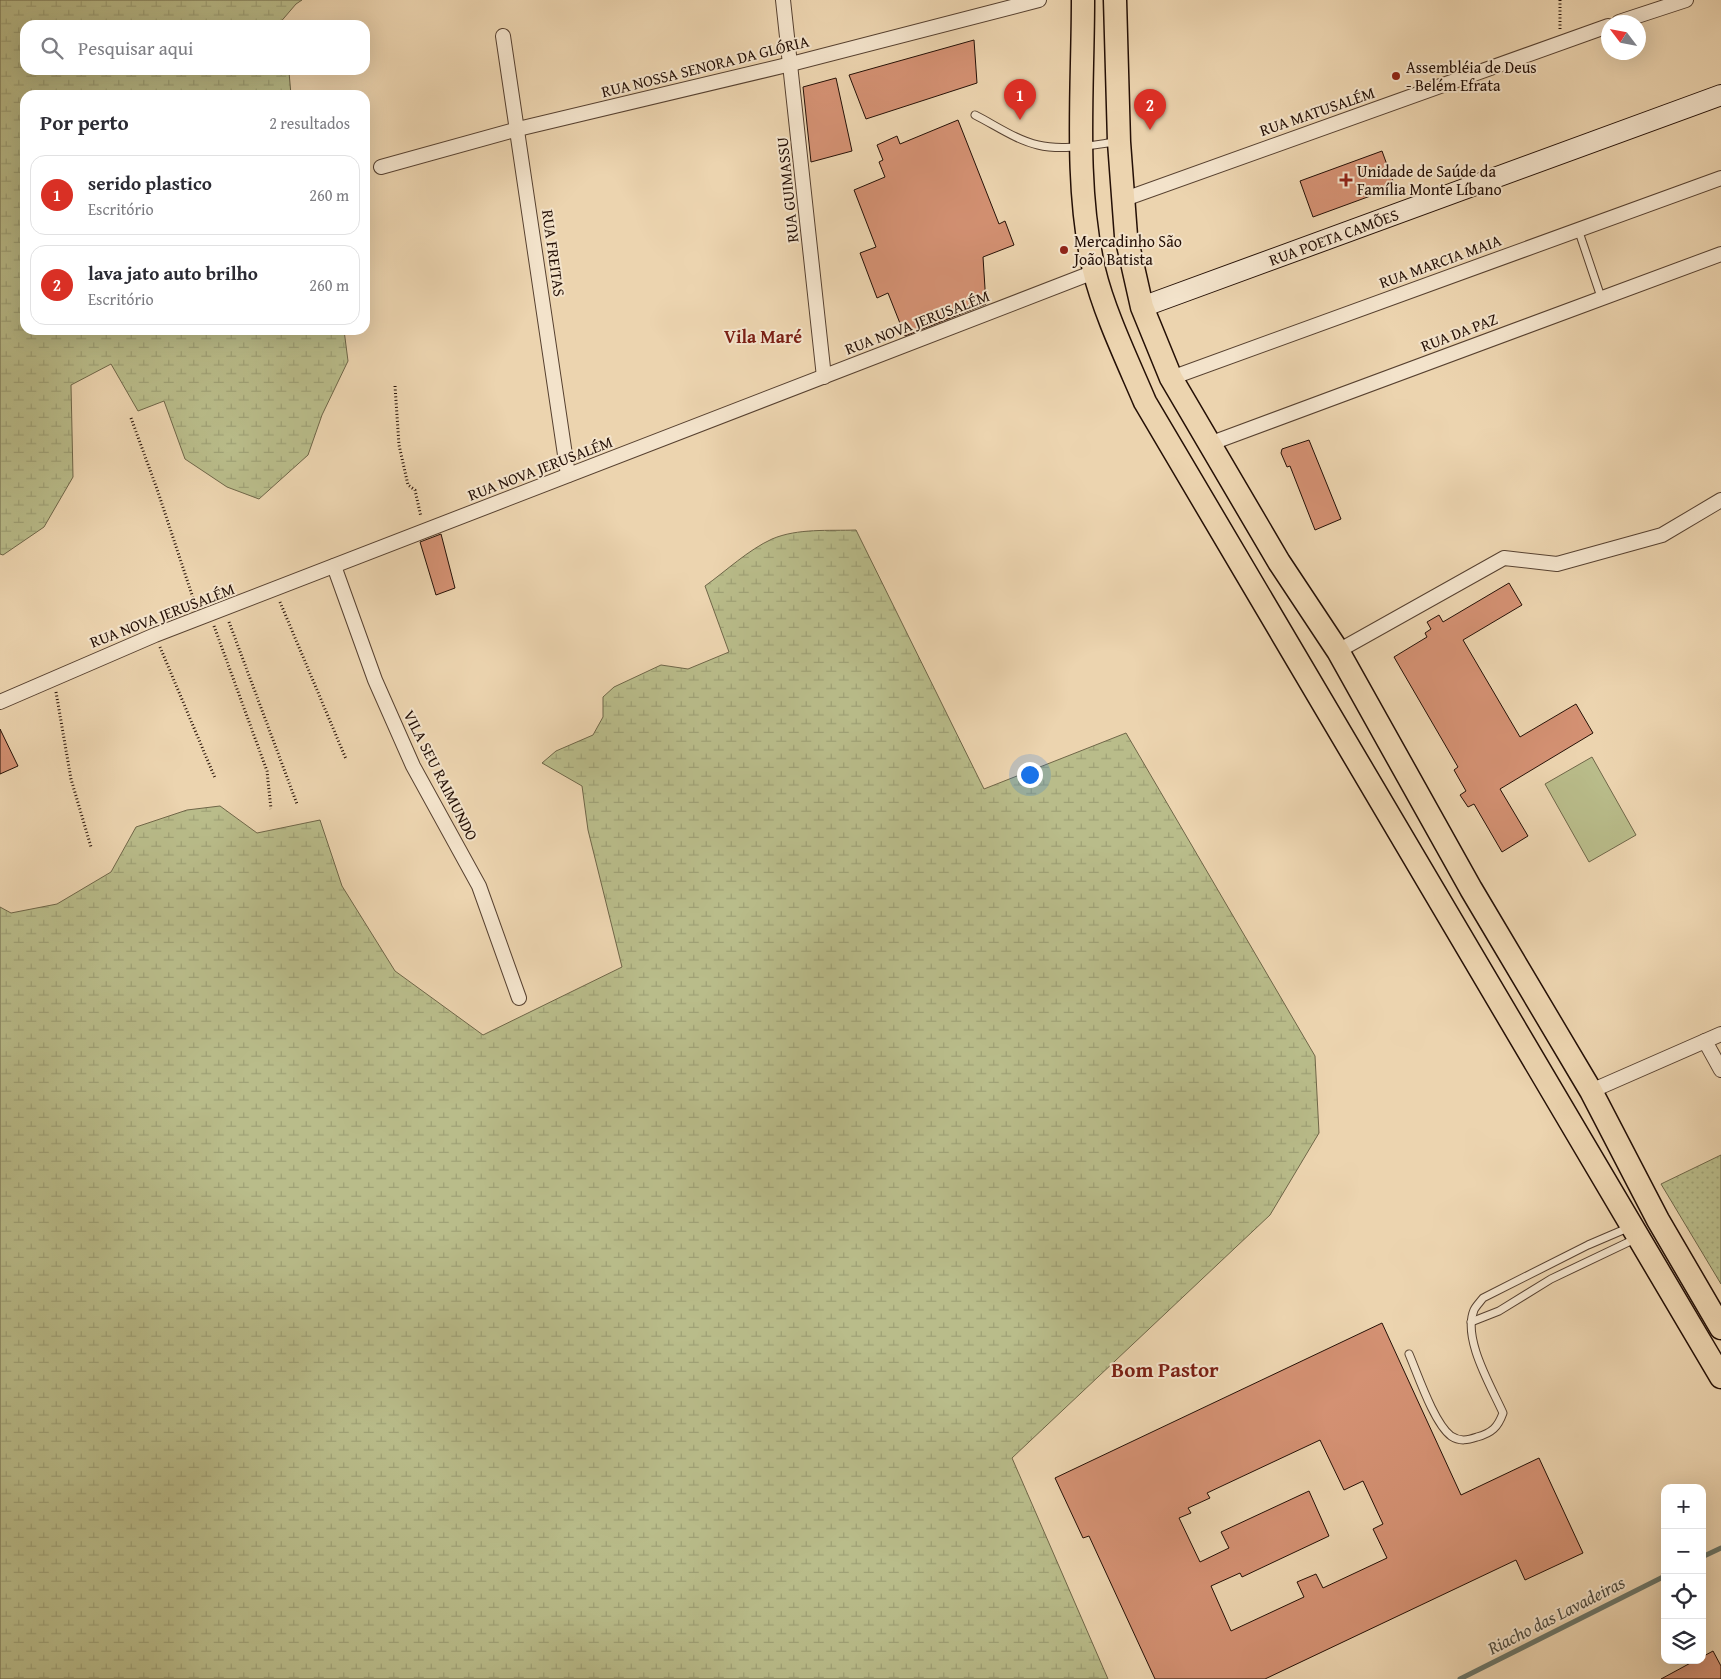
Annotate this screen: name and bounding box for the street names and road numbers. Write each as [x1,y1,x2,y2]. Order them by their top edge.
street label: RUA NOSSA SENORA DA GLÓRIA [599,29,812,103]
street label: RUA MATUSALÉM [1256,80,1378,142]
street label: RUA GUIMASSU [769,136,804,244]
street label: RUA POETA CAMÕES [1265,202,1402,272]
street label: RUA FREITAS [536,208,572,298]
street label: RUA MARCIA MAIA [1376,228,1505,294]
street label: RUA NOVA JERUSALÉM [841,283,993,361]
street label: RUA DA PAZ [1417,306,1501,358]
street label: RUA NOVA JERUSALÉM [464,429,616,507]
street label: RUA NOVA JERUSALÉM [86,576,238,654]
street label: VILA SEU RAIMUNDO [398,705,484,845]

